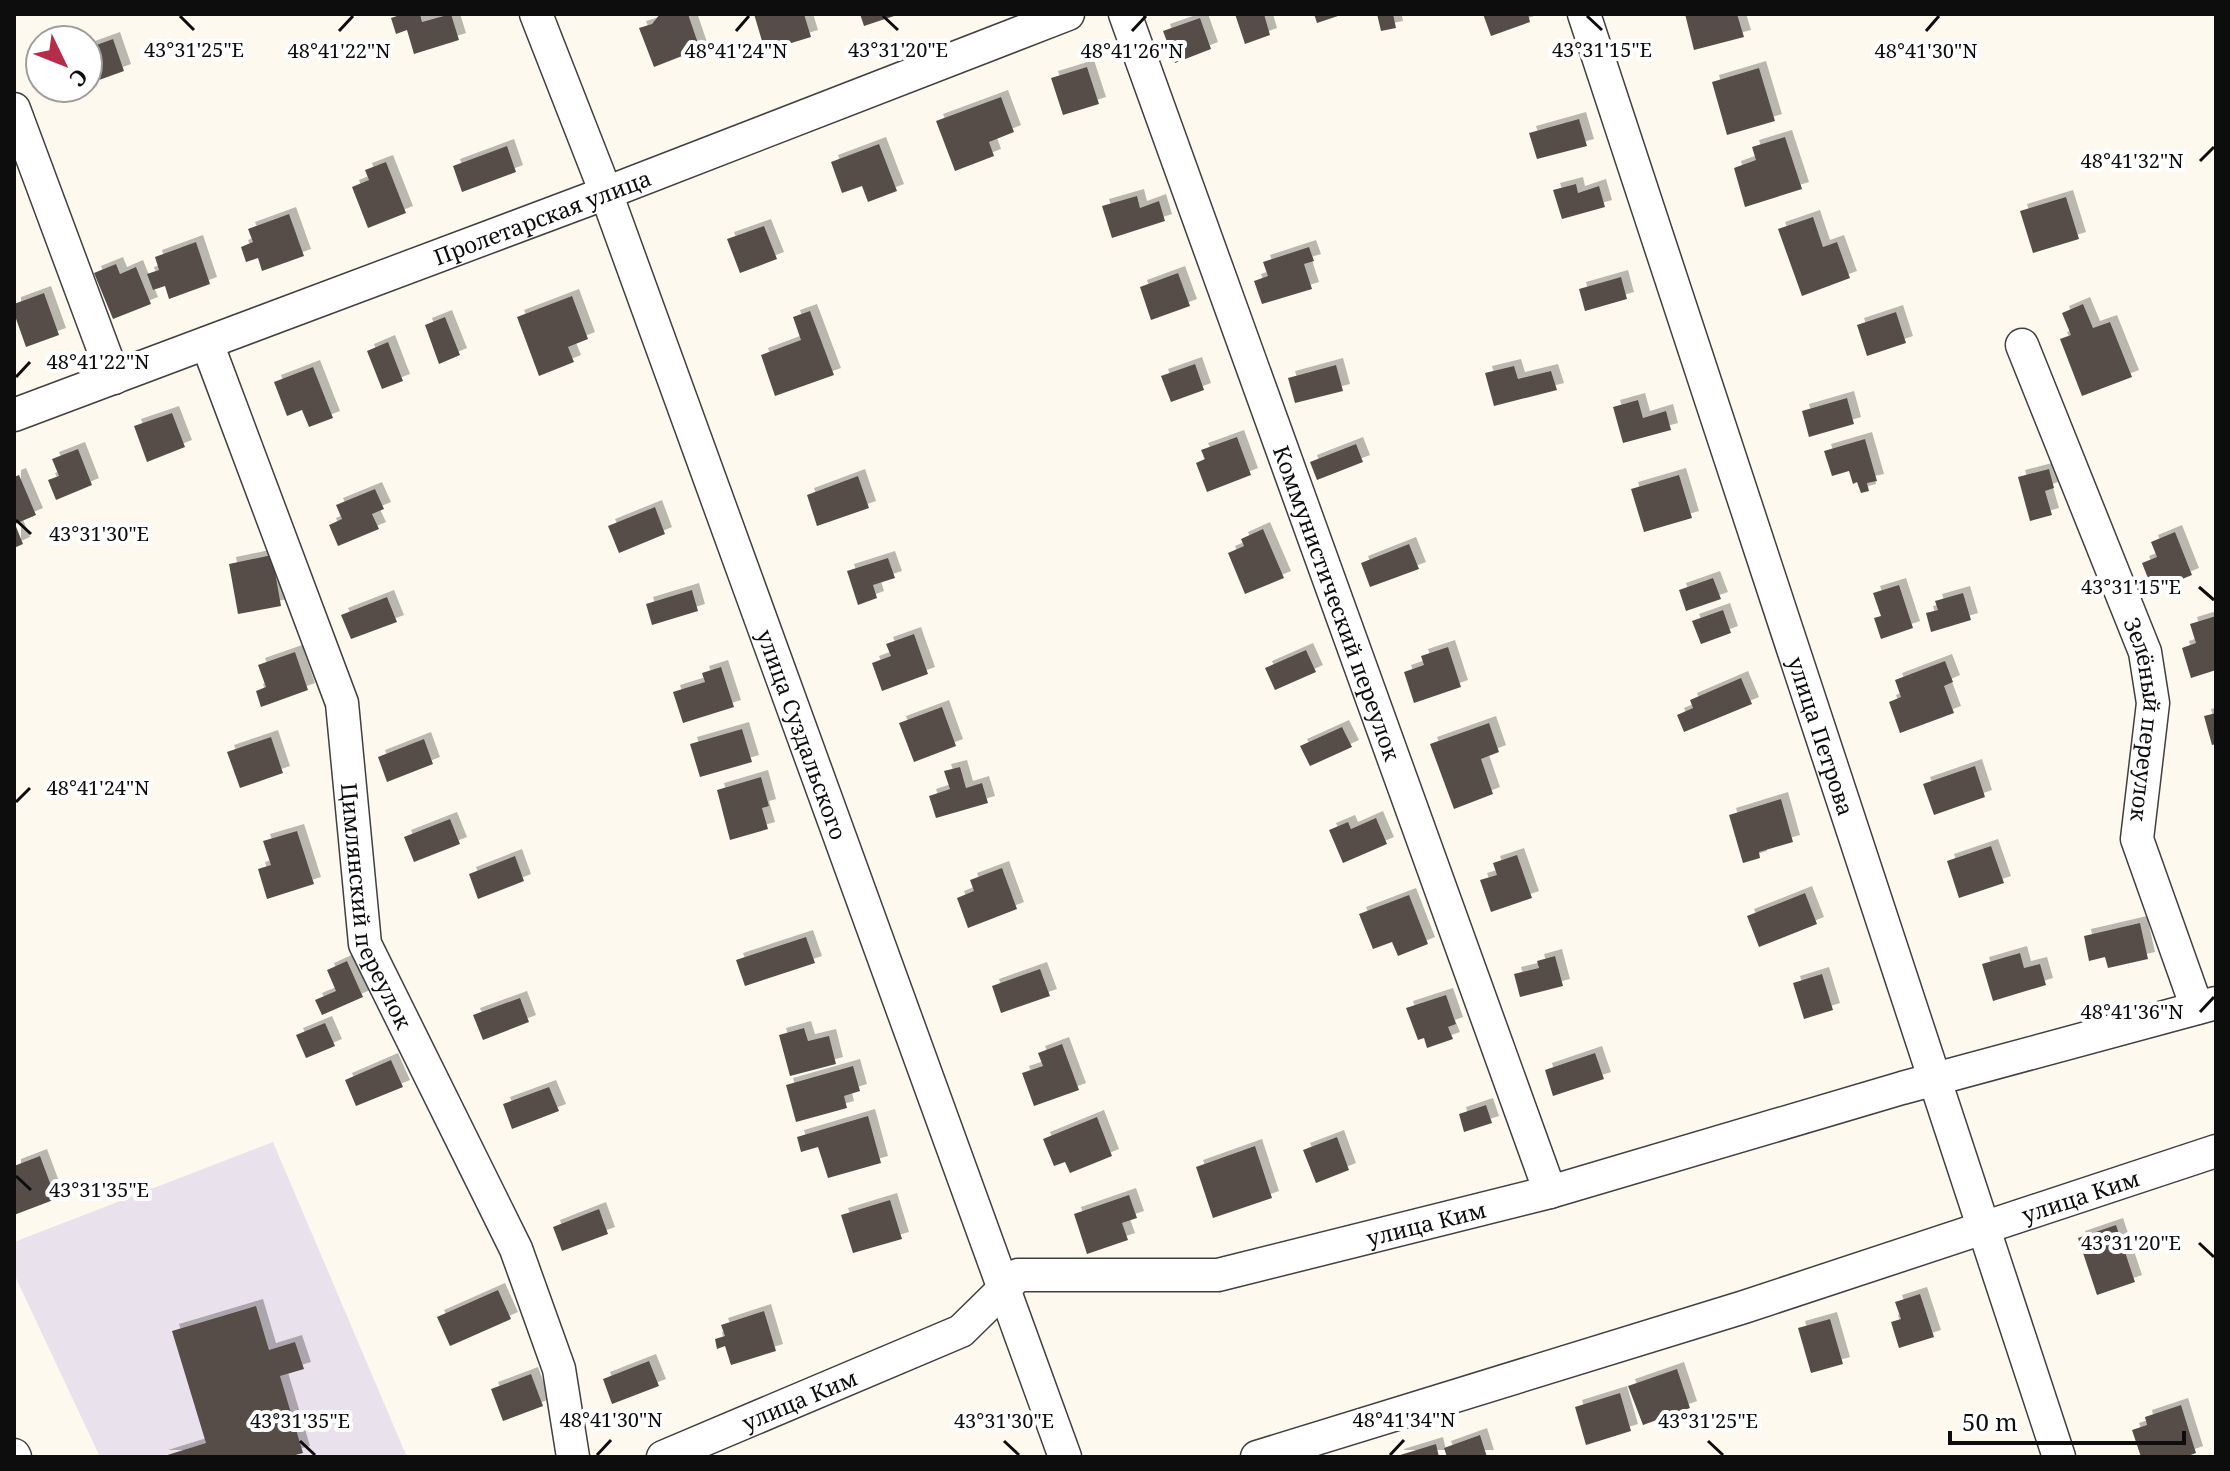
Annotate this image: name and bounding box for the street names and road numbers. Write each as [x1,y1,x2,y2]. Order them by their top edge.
street label: Пролетарская улица [429,162,655,271]
street label: Коммунистический переулок [1267,441,1408,765]
street label: Зелёный переулок [2118,613,2168,824]
street label: улица Суздальского [751,625,854,843]
street label: улица Петрова [1781,652,1862,819]
street label: Цимлянский переулок [335,782,420,1035]
street label: улица Ким [2018,1162,2143,1229]
street label: улица Ким [1363,1194,1489,1252]
street label: улица Ким [737,1362,861,1437]

